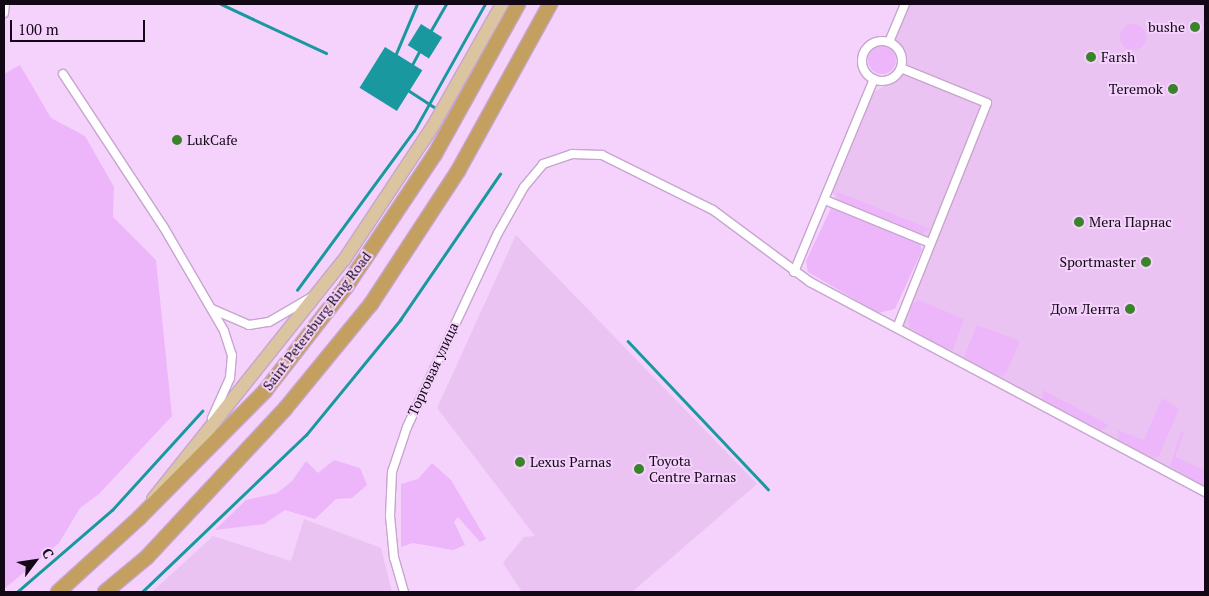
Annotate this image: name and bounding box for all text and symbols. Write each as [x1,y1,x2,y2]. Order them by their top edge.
scale bar [12,10,148,42]
text: 100 m [18,19,59,39]
place label: bushe [1148,19,1185,35]
marker: bushe [1189,21,1201,33]
place label: Farsh [1101,49,1135,65]
marker: Farsh [1085,51,1097,63]
place label: Teremok [1109,81,1163,97]
marker: Teremok [1167,83,1179,95]
place label: LukCafe [187,132,238,148]
marker: LukCafe [171,134,183,146]
place label: Мега Парнас [1089,214,1172,230]
marker: Мега Парнас [1073,216,1085,228]
street label: Saint Petersburg Ring Road [259,248,375,394]
place label: Sportmaster [1059,254,1136,270]
marker: Sportmaster [1140,256,1152,268]
place label: Дом Лента [1050,301,1120,317]
marker: Дом Лента [1124,303,1136,315]
street label: Торговая улица [404,320,462,418]
place label: Toyota Centre Parnas [649,453,736,486]
place label: Lexus Parnas [530,454,611,470]
marker: Lexus Parnas [514,456,526,468]
marker: Toyota Centre Parnas [633,463,645,475]
north arrow [10,536,60,586]
text: С [38,544,59,562]

